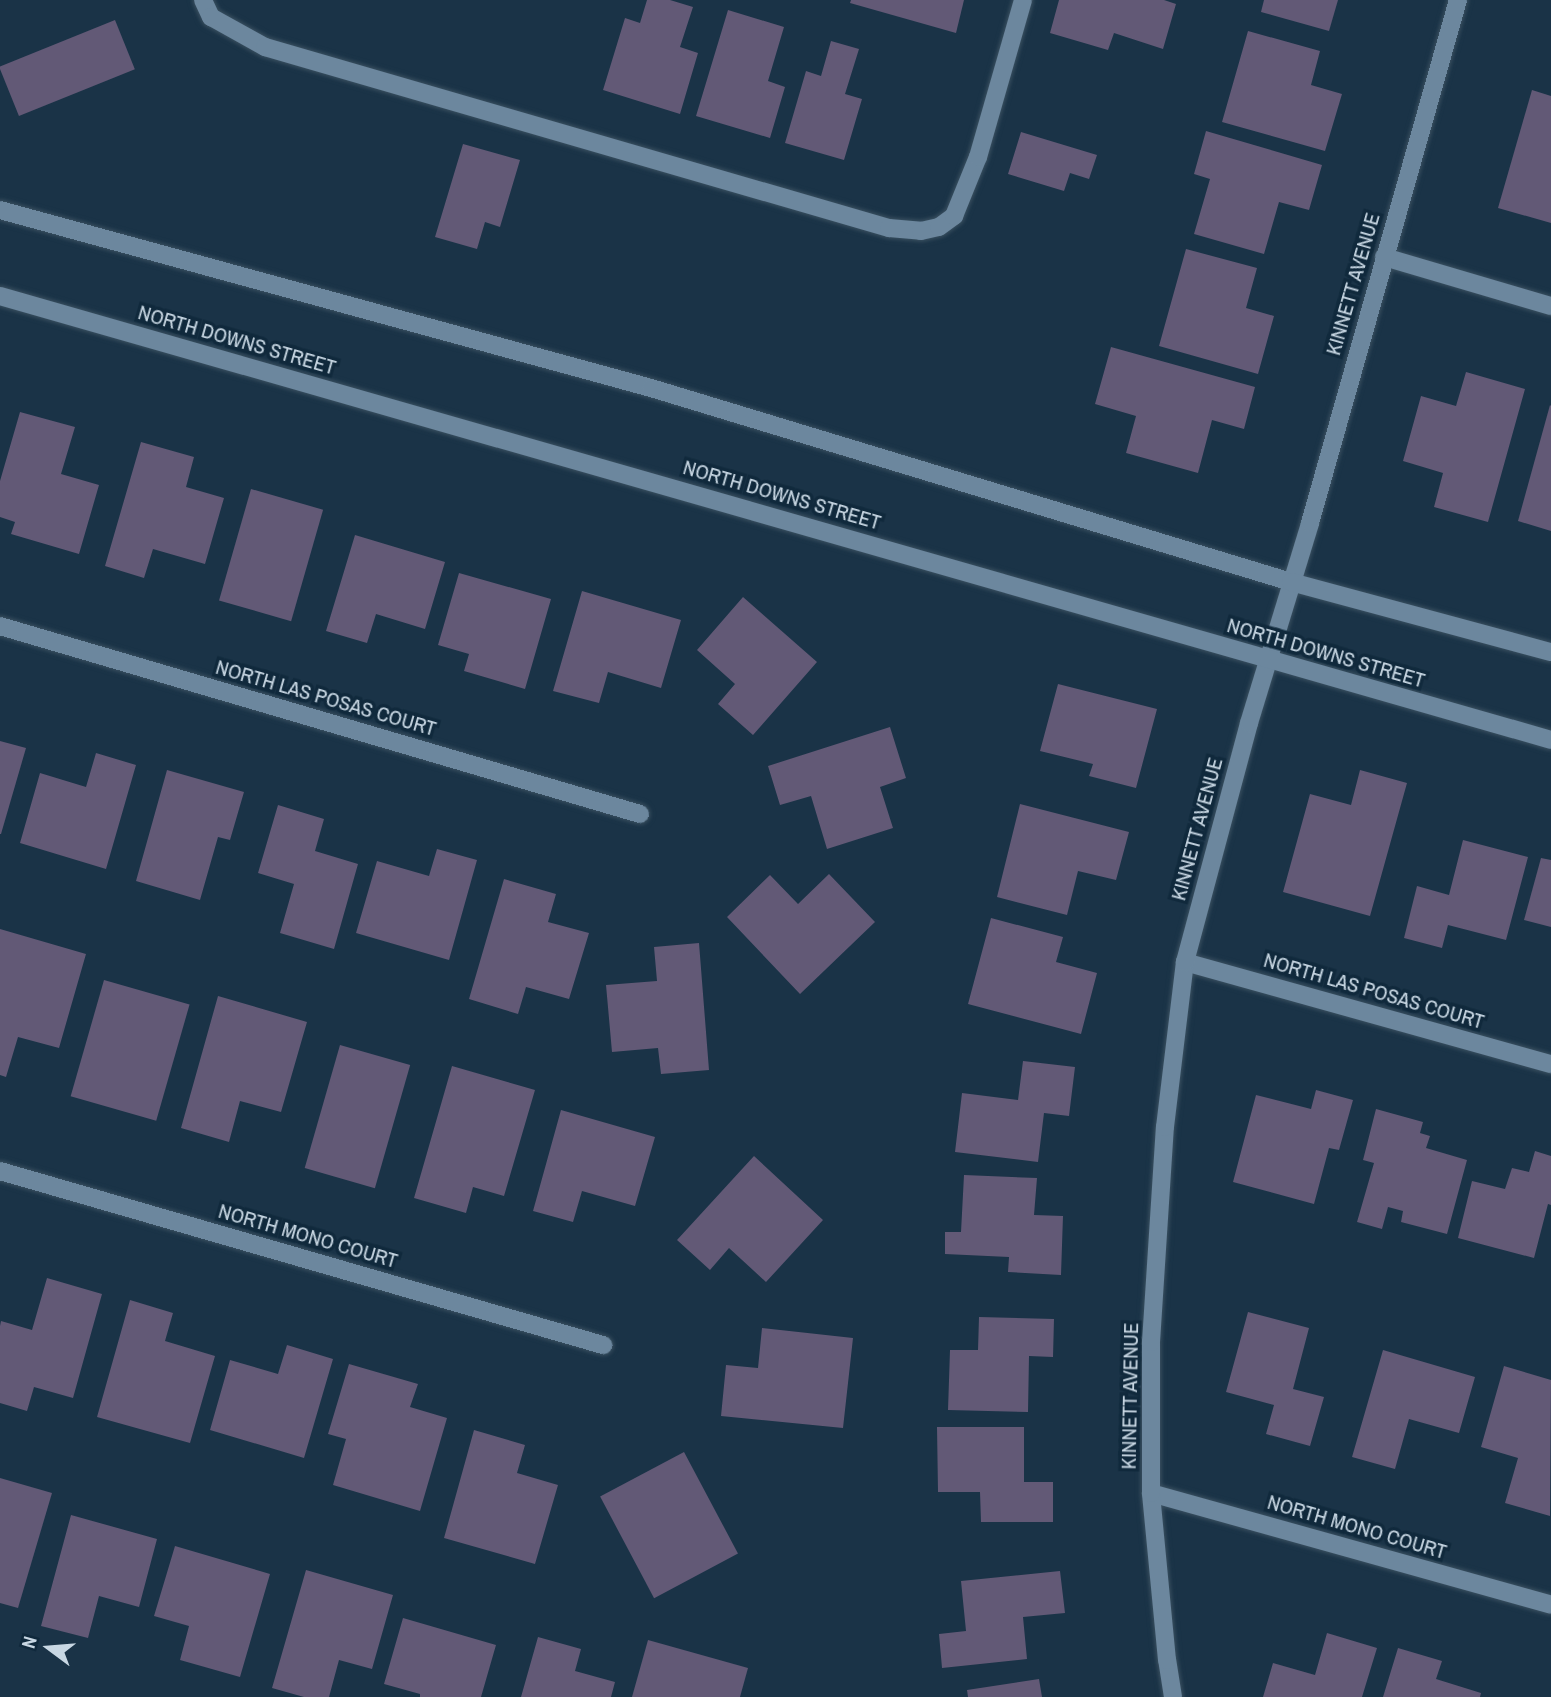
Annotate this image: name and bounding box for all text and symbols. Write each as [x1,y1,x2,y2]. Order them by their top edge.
street label: KINNETT AVENUE [1320,209,1386,359]
street label: NORTH DOWNS STREET [135,300,339,380]
street label: NORTH DOWNS STREET [680,455,884,535]
street label: NORTH DOWNS STREET [1224,613,1428,693]
street label: NORTH LAS POSAS COURT [213,654,439,742]
street label: KINNETT AVENUE [1166,754,1228,904]
street label: NORTH LAS POSAS COURT [1261,947,1487,1035]
street label: NORTH MONO COURT [216,1198,400,1274]
street label: KINNETT AVENUE [1116,1322,1144,1470]
street label: NORTH MONO COURT [1265,1489,1449,1565]
north arrow [14,1613,84,1683]
text: N [15,1633,43,1651]

